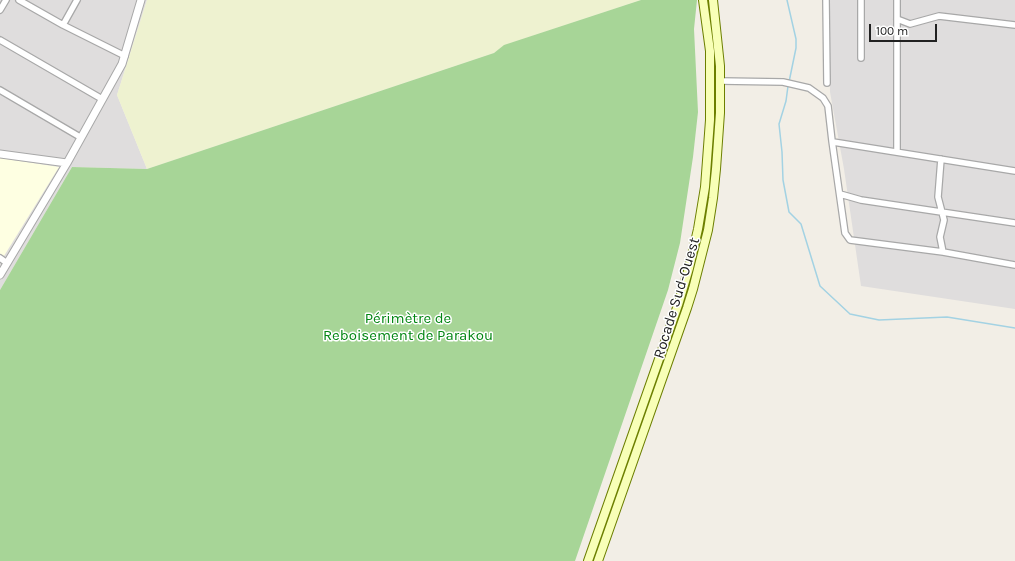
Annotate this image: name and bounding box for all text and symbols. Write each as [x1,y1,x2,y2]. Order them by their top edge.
scale bar [871,16,939,42]
text: 100 m [876,24,908,38]
street label: Rocade Sud-Ouest [650,235,704,361]
park label: Périmètre de Reboisement de Parakou [323,310,493,345]

